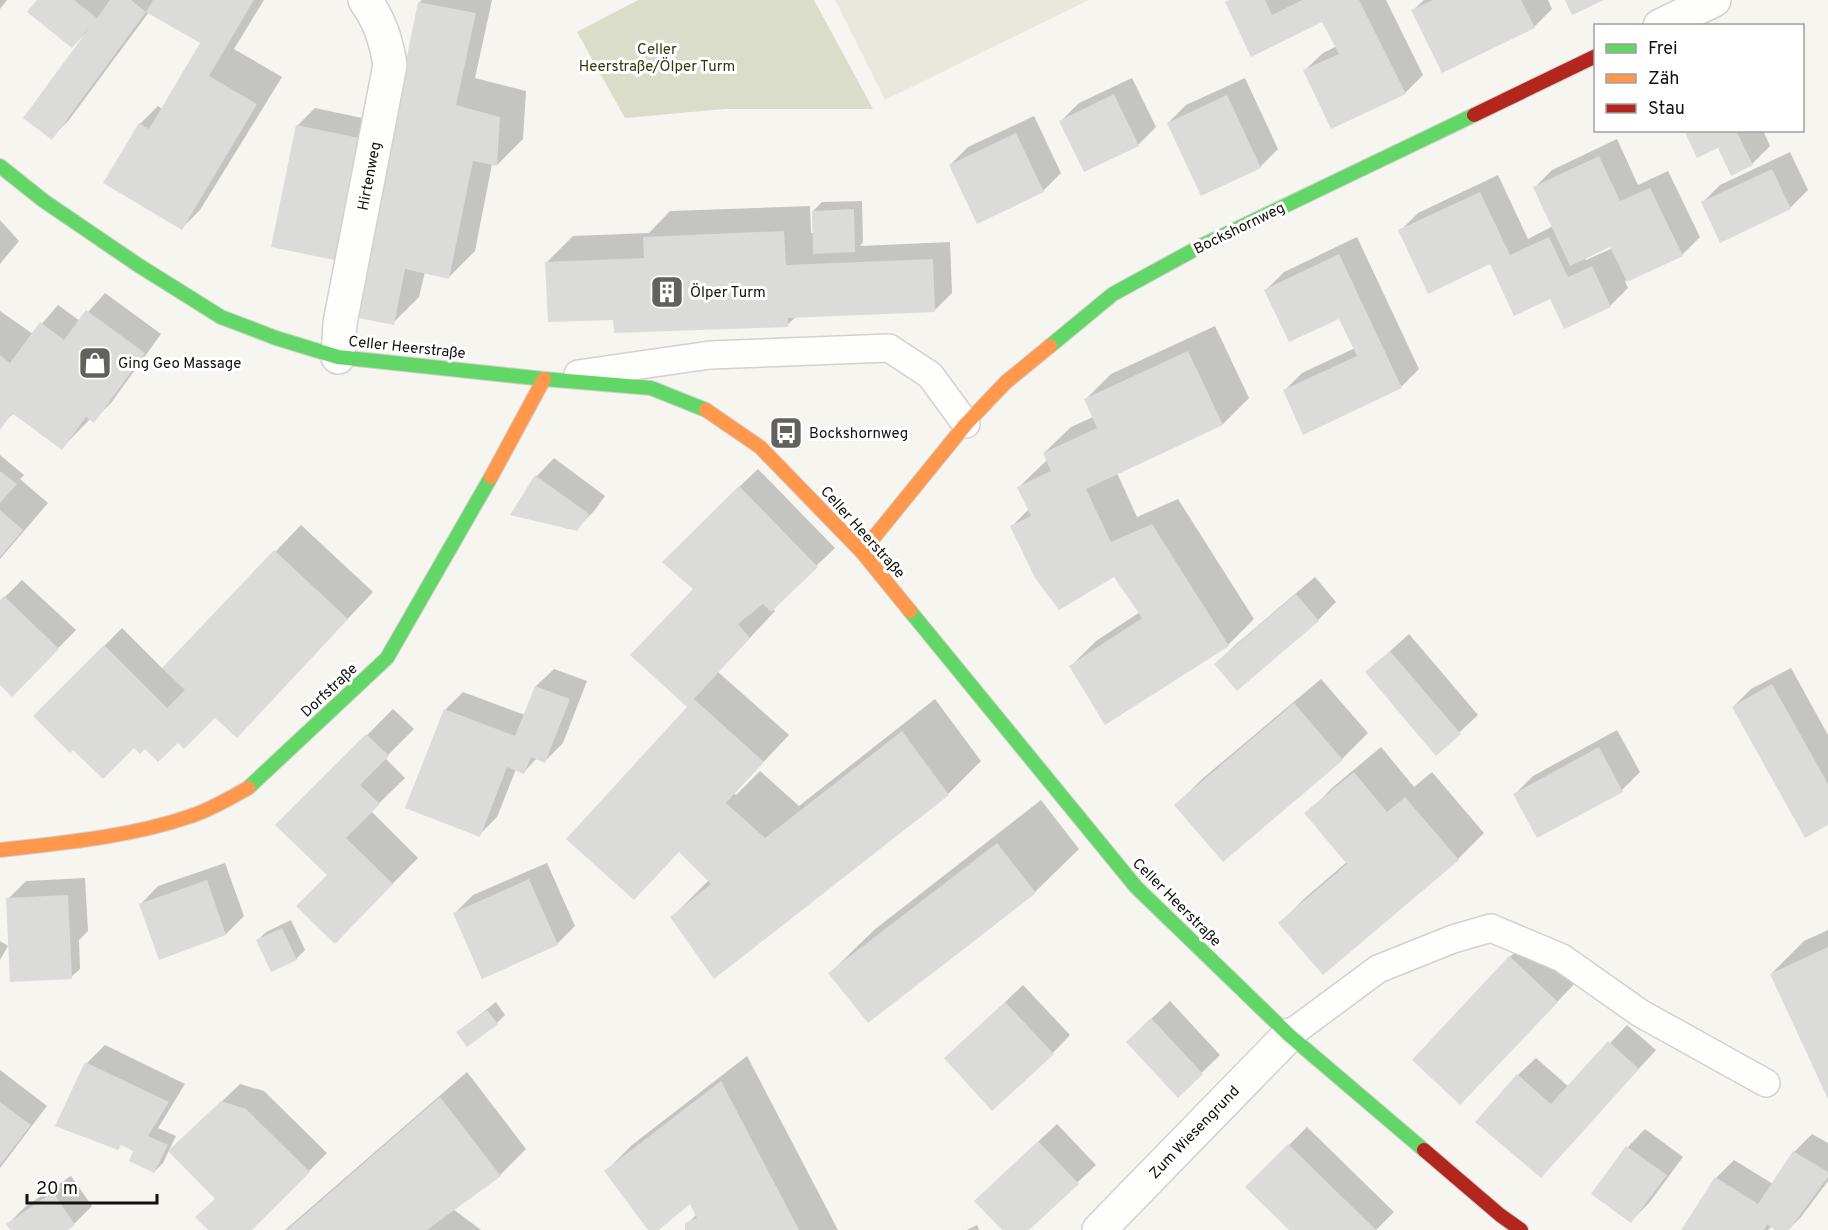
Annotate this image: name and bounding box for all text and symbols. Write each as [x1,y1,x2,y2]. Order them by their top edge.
legend [1594,24,1804,132]
text: Frei [1648,38,1678,61]
park label: Celler Heerstraße/Ölper Turm [579,41,735,77]
text: Zäh [1648,68,1679,91]
text: Stau [1648,98,1685,121]
street label: Hirtenweg [354,140,386,212]
street label: Bockshornweg [1191,199,1288,260]
building icon: Ölper Turm [649,274,685,310]
place label: Ölper Turm [690,283,766,303]
street label: Celler Heerstraße [347,333,466,364]
shop icon: Ging Geo Massage [77,345,113,381]
place label: Ging Geo Massage [118,355,241,374]
bus stop icon: Bockshornweg [768,415,804,451]
place label: Bockshornweg [809,425,908,444]
street label: Celler Heerstraße [815,483,908,583]
street label: Dorfstraße [298,660,362,722]
street label: Celler Heerstraße [1128,855,1224,951]
street label: Zum Wiesengrund [1146,1083,1244,1184]
scale bar [27,1167,158,1205]
text: 20 m [36,1178,78,1201]

